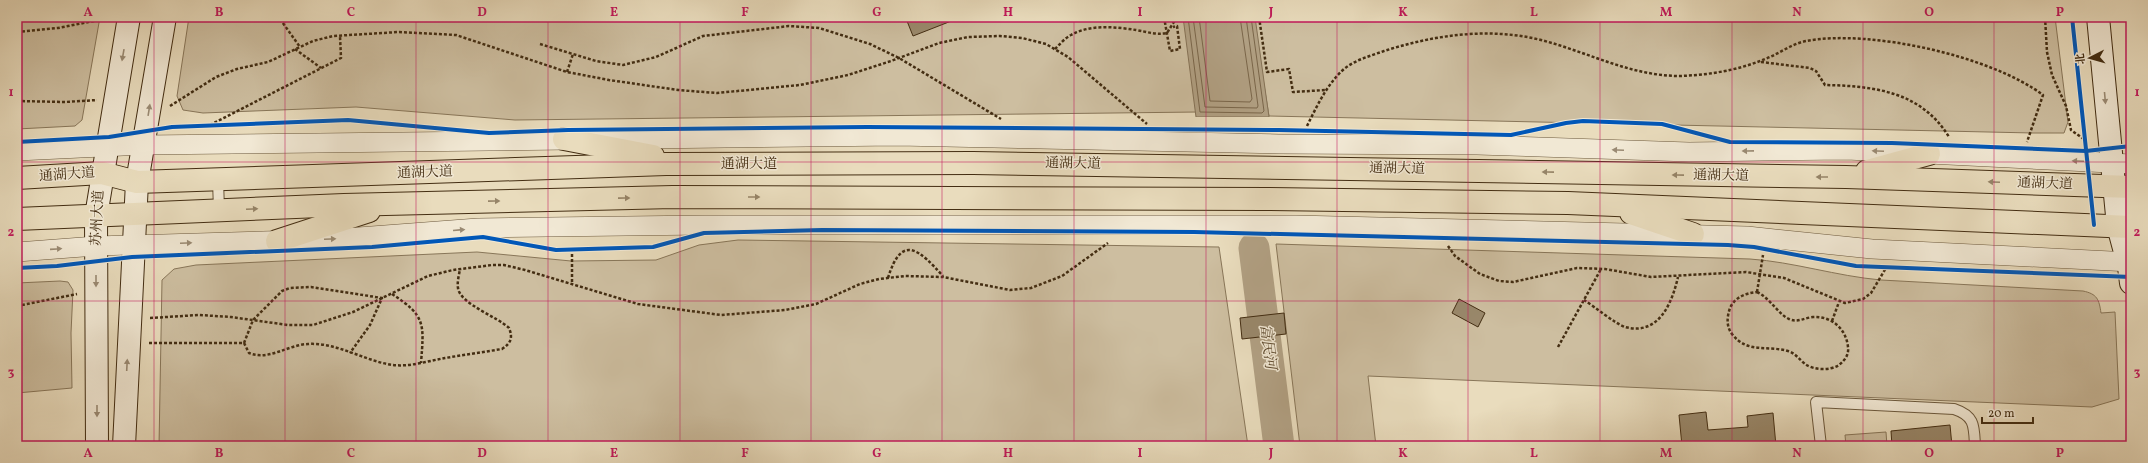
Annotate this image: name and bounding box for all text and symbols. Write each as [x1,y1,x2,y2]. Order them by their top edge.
text: A [83,4,93,22]
text: B [215,4,224,22]
text: C [347,4,355,22]
text: D [477,4,487,22]
text: E [610,4,618,22]
text: F [741,4,749,22]
text: G [872,4,882,22]
text: H [1003,4,1013,22]
text: I [1138,4,1143,22]
text: J [1268,4,1274,22]
text: K [1398,4,1408,22]
text: L [1530,4,1538,22]
text: M [1660,4,1673,22]
text: N [1792,4,1802,22]
text: O [1924,4,1934,22]
text: P [2056,4,2064,22]
north arrow [2070,38,2110,78]
one-way arrow [119,49,125,62]
text: 北 [2074,53,2090,65]
text: 1 [8,84,14,102]
text: 1 [2134,84,2140,102]
one-way arrow [2102,92,2109,104]
one-way arrow [146,104,152,117]
one-way arrow [1611,147,1624,153]
one-way arrow [1741,148,1754,154]
one-way arrow [1872,148,1884,155]
street label: 通湖大道 [1045,154,1101,174]
street label: 通湖大道 [721,155,777,174]
one-way arrow [2071,158,2084,164]
street label: 通湖大道 [1369,159,1425,179]
street label: 通湖大道 [397,163,453,183]
street label: 通湖大道 [38,164,96,186]
street label: 通湖大道 [1693,166,1749,186]
one-way arrow [1541,169,1554,175]
one-way arrow [1671,172,1684,178]
one-way arrow [1815,174,1828,180]
street label: 通湖大道 [2017,174,2073,194]
one-way arrow [1987,179,2000,185]
street label: 苏州大道 [87,190,109,246]
one-way arrow [748,194,761,200]
one-way arrow [618,195,631,201]
one-way arrow [488,198,501,204]
one-way arrow [246,205,258,212]
text: 2 [8,224,15,242]
text: 2 [2134,224,2141,242]
one-way arrow [453,226,465,233]
one-way arrow [324,236,336,243]
one-way arrow [180,240,192,247]
one-way arrow [50,245,62,252]
one-way arrow [93,275,100,287]
water label: 富民河 [1254,323,1281,374]
one-way arrow [124,358,130,371]
text: 3 [8,364,15,382]
text: 3 [2134,364,2141,382]
scale bar [1982,399,2033,425]
one-way arrow [94,405,100,418]
text: 20 m [1988,406,2015,422]
text: A [83,445,93,463]
text: B [215,445,224,463]
text: C [347,445,355,463]
text: D [477,445,487,463]
text: E [610,445,618,463]
text: F [741,445,749,463]
text: G [872,445,882,463]
text: H [1003,445,1013,463]
text: I [1138,445,1143,463]
text: J [1268,445,1274,463]
text: K [1398,445,1408,463]
text: L [1530,445,1538,463]
text: M [1660,445,1673,463]
text: N [1792,445,1802,463]
text: O [1924,445,1934,463]
text: P [2056,445,2064,463]

